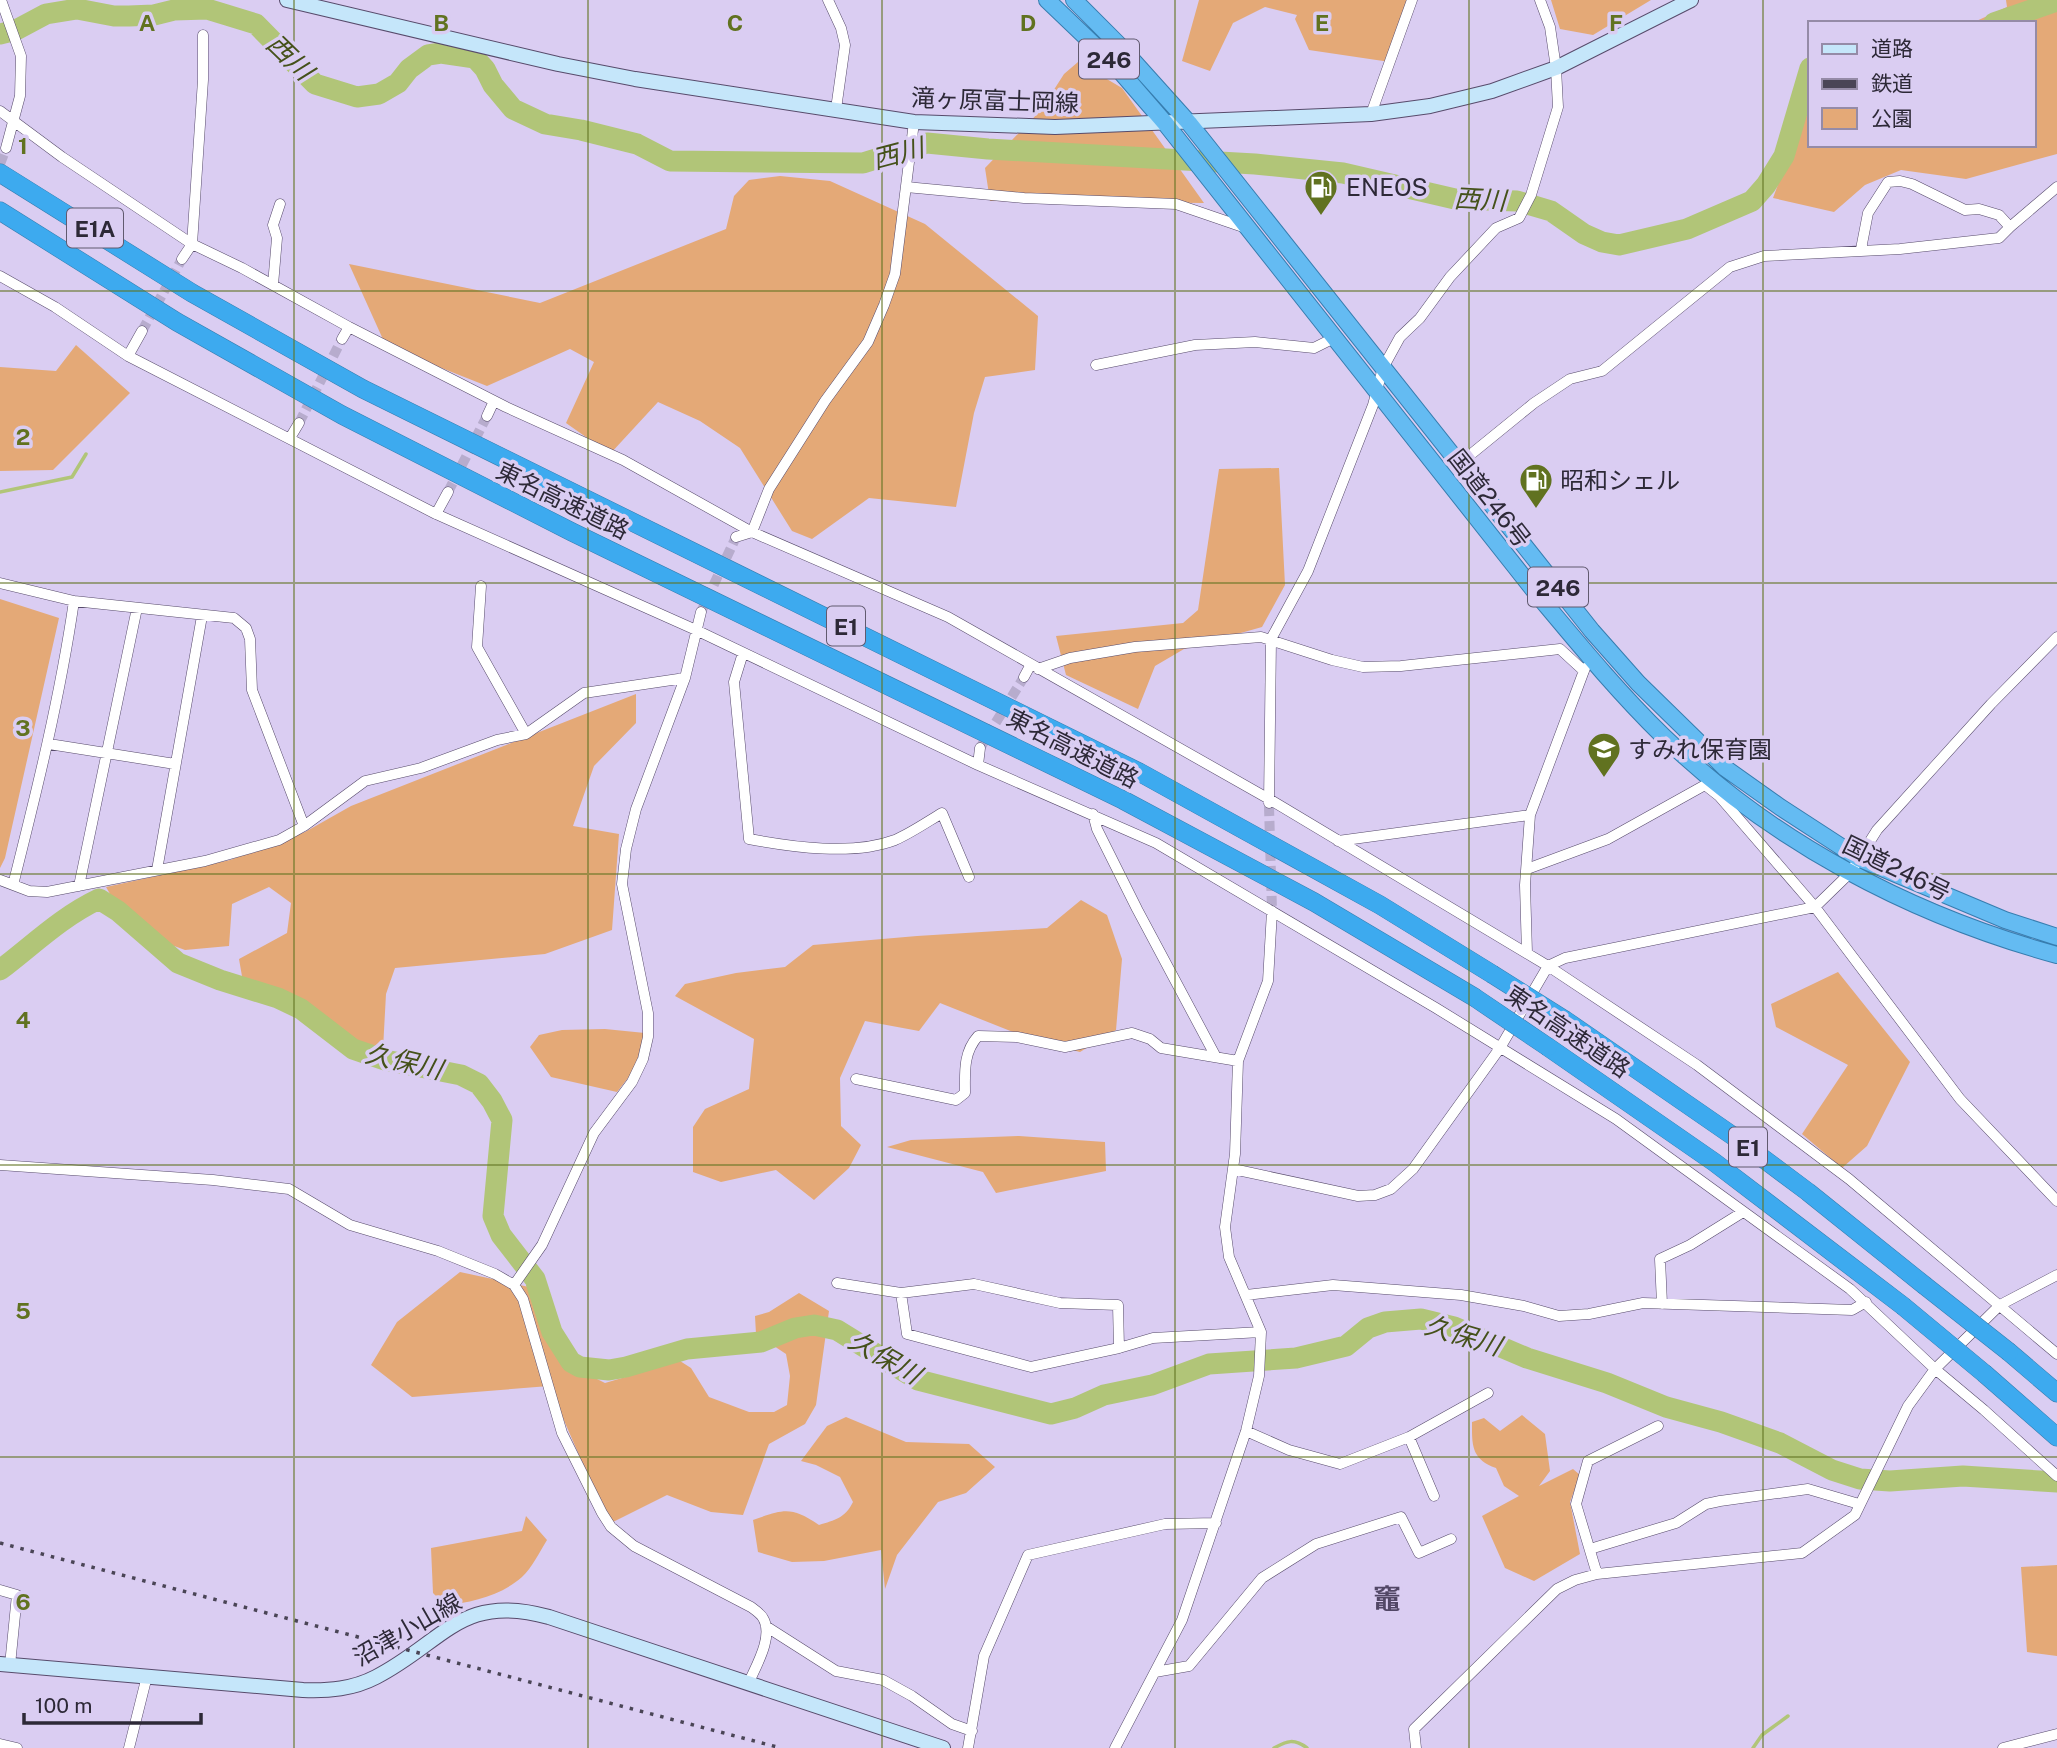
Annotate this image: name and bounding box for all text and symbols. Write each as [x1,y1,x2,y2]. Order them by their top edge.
text: A [139,9,156,36]
text: B [433,9,449,36]
text: C [727,9,743,36]
text: D [1020,9,1036,36]
text: E [1315,9,1329,36]
text: F [1609,9,1623,36]
legend [1808,21,2036,147]
water label: 西川 [261,28,322,88]
text: 道路 [1871,36,1913,61]
road number: 246 [1079,40,1139,78]
text: 鉄道 [1871,71,1913,96]
street label: 滝ヶ原富士岡線 [911,83,1079,117]
text: 公園 [1871,106,1913,131]
water label: 西川 [869,131,930,175]
text: 1 [18,132,28,159]
fuel station icon: ENEOS [1302,168,1340,217]
place label: ENEOS [1346,173,1428,201]
water label: 西川 [1453,182,1510,216]
road number: E1A [67,208,123,247]
text: 2 [16,423,30,450]
street label: 国道246号 [1443,444,1537,552]
street label: 東名高速道路 [492,456,634,544]
fuel station icon: 昭和シェル [1517,461,1555,510]
place label: 昭和シェル [1560,466,1680,494]
road number: 246 [1528,568,1588,607]
road number: E1 [827,606,865,646]
street label: 東名高速道路 [1002,703,1144,793]
text: 3 [15,714,31,741]
school or university icon: すみれ保育園 [1585,730,1623,779]
place label: すみれ保育園 [1628,735,1772,763]
street label: 国道246号 [1839,830,1955,906]
street label: 東名高速道路 [1500,979,1636,1083]
text: 4 [15,1006,31,1033]
water label: 久保川 [363,1037,448,1086]
road number: E1 [1729,1128,1767,1166]
text: 5 [15,1297,31,1324]
water label: 久保川 [1421,1309,1508,1362]
water label: 久保川 [843,1324,929,1391]
district label: 竈 [1373,1582,1401,1615]
street label: 沼津小山線 [348,1587,466,1671]
text: 6 [15,1588,31,1615]
scale bar [24,1682,201,1726]
text: 100 m [35,1693,92,1718]

